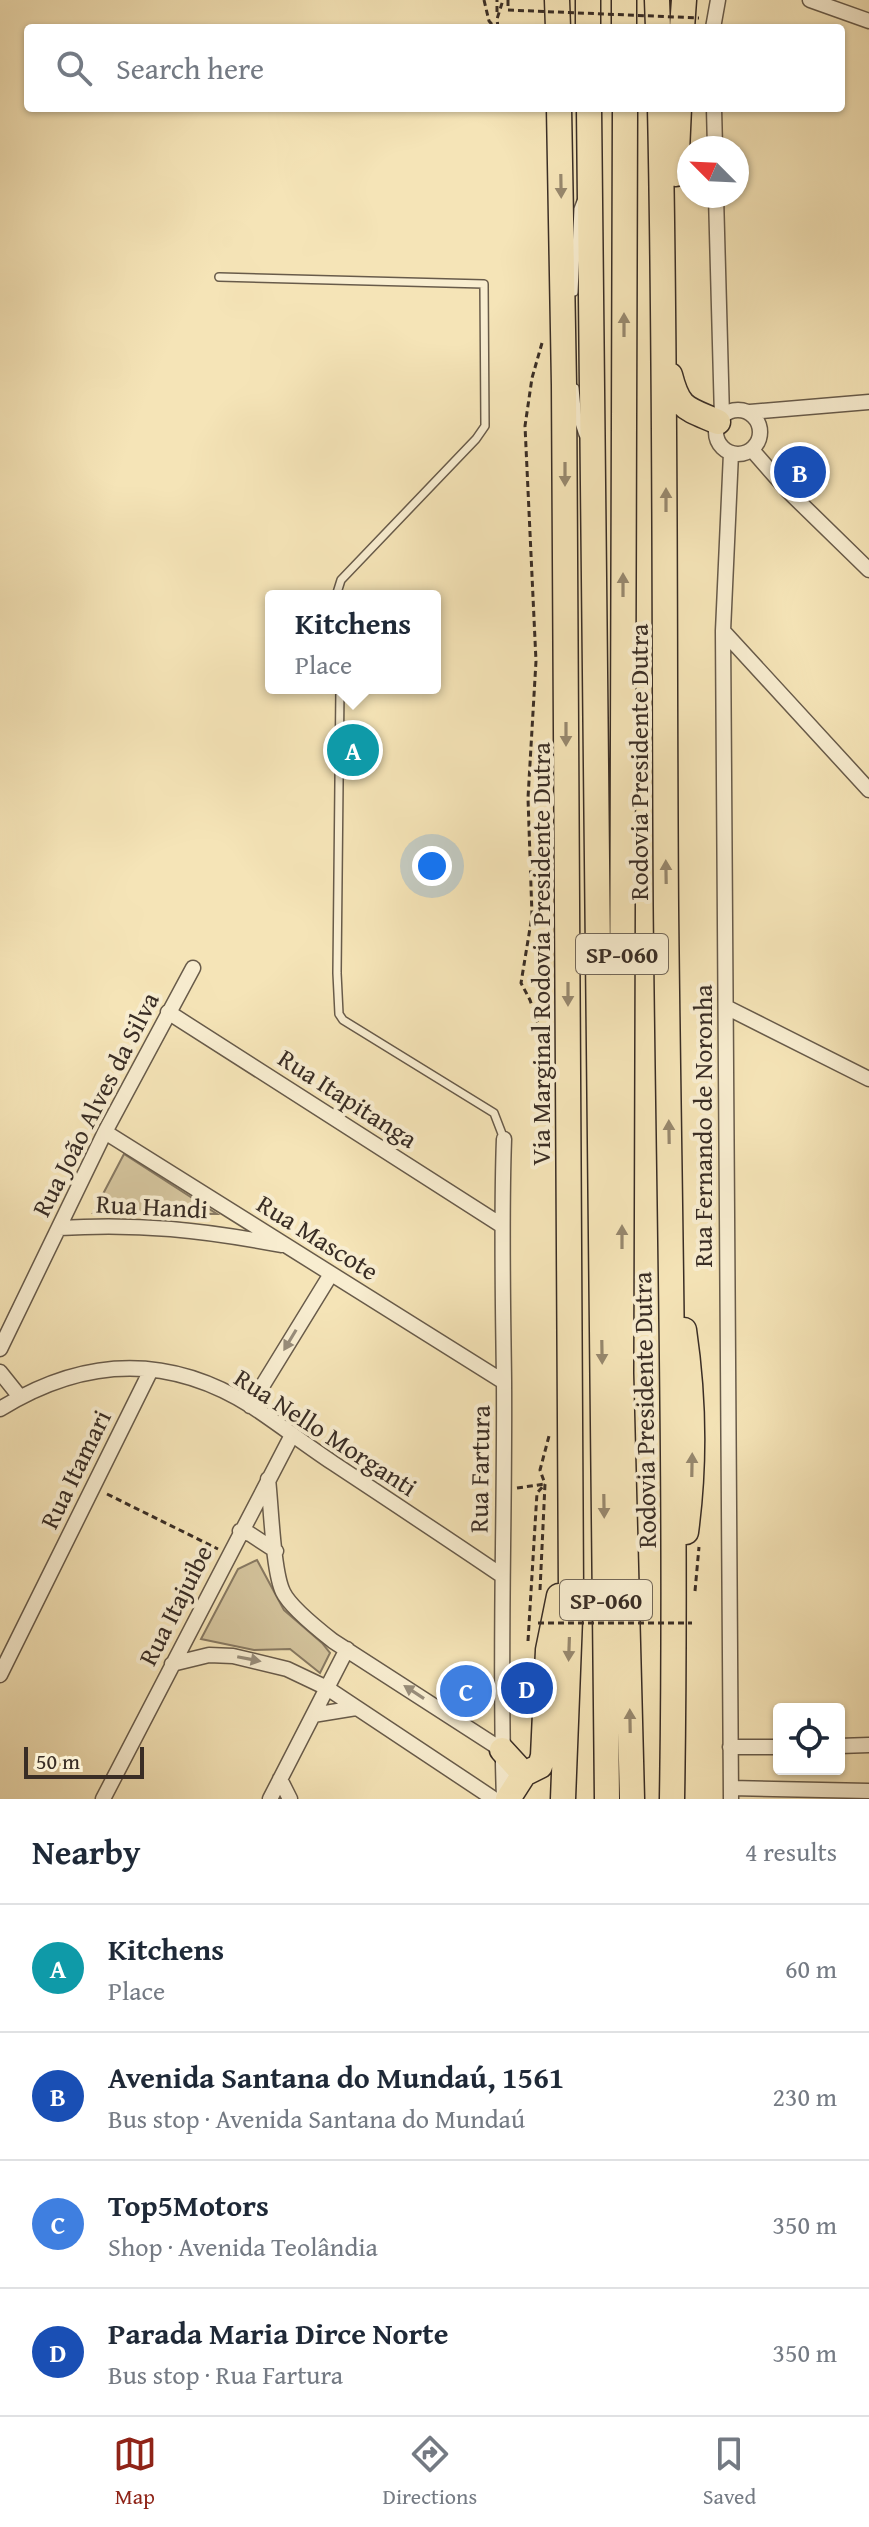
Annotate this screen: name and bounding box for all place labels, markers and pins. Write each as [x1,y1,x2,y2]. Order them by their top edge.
pin: B [774,442,826,502]
pin: A [327,720,379,780]
pin: D [501,1658,553,1718]
pin: C [440,1661,492,1721]

